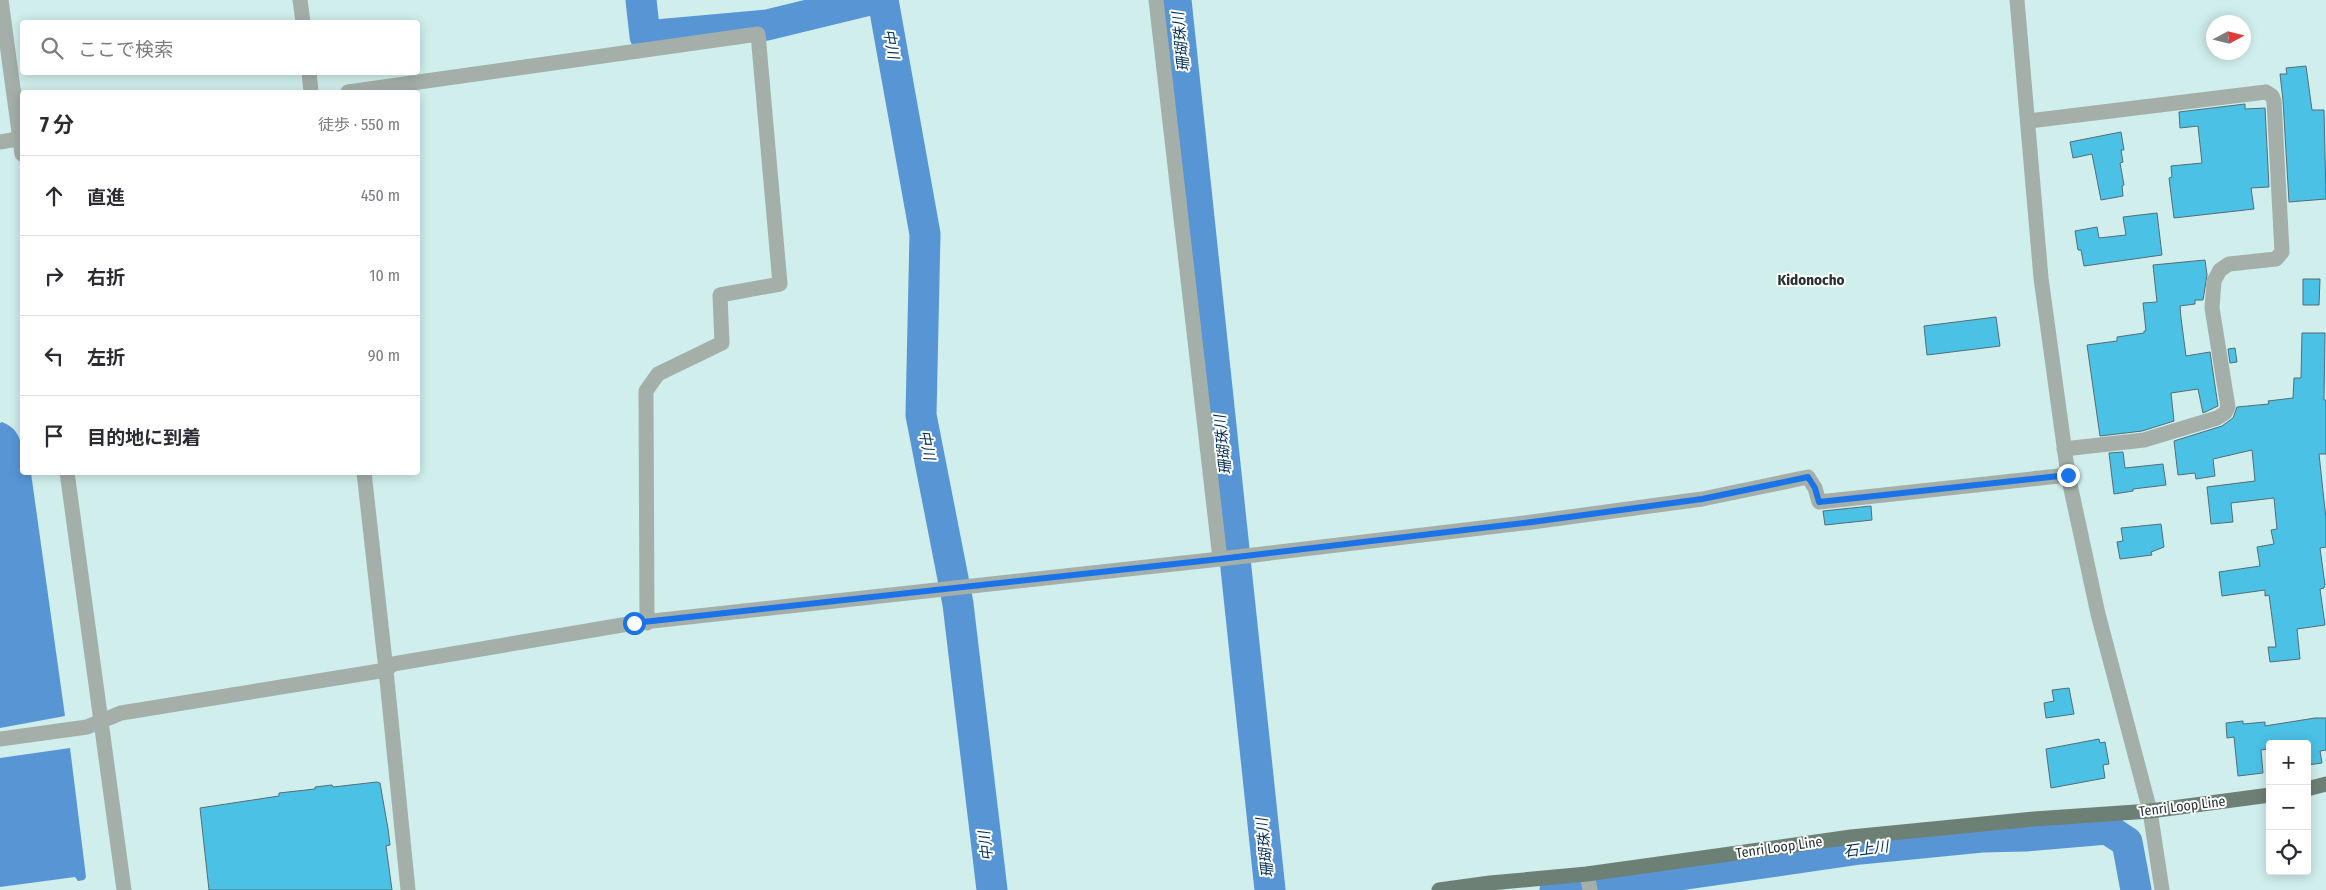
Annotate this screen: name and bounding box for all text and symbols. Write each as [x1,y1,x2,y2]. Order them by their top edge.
water label: 珊瑚珠川 [1169,9,1193,73]
north arrow [2206,15,2251,60]
search box [20,20,420,75]
water label: 中川 [880,28,903,62]
icon: search [38,34,66,62]
text: ここで検索 [78,38,173,61]
text: 7 分 [40,112,74,138]
text: 徒歩 · 550 m [318,115,400,134]
icon: ahead [40,182,68,210]
text: 直進 [87,186,125,209]
text: 450 m [361,186,400,205]
icon: right [40,262,68,290]
text: 右折 [87,266,125,289]
text: 10 m [369,266,400,285]
district label: Kidonocho [1777,271,1845,289]
icon: left [40,342,68,370]
text: 左折 [87,346,125,369]
text: 90 m [368,346,400,365]
water label: 珊瑚珠川 [1211,412,1235,476]
icon: arrive [40,422,68,450]
text: 目的地に到着 [87,426,201,449]
water label: 中川 [915,429,939,463]
route end [2057,464,2080,487]
route start [623,612,646,635]
map controls [2266,740,2311,875]
button: + [2266,740,2311,785]
button: − [2266,785,2311,830]
street label: Tenri Loop Line [2138,793,2226,820]
water label: 珊瑚珠川 [1253,815,1277,879]
water label: 中川 [975,828,997,862]
button: locate [2266,830,2311,875]
street label: Tenri Loop Line [1735,833,1823,862]
water label: 石上川 [1843,837,1891,861]

